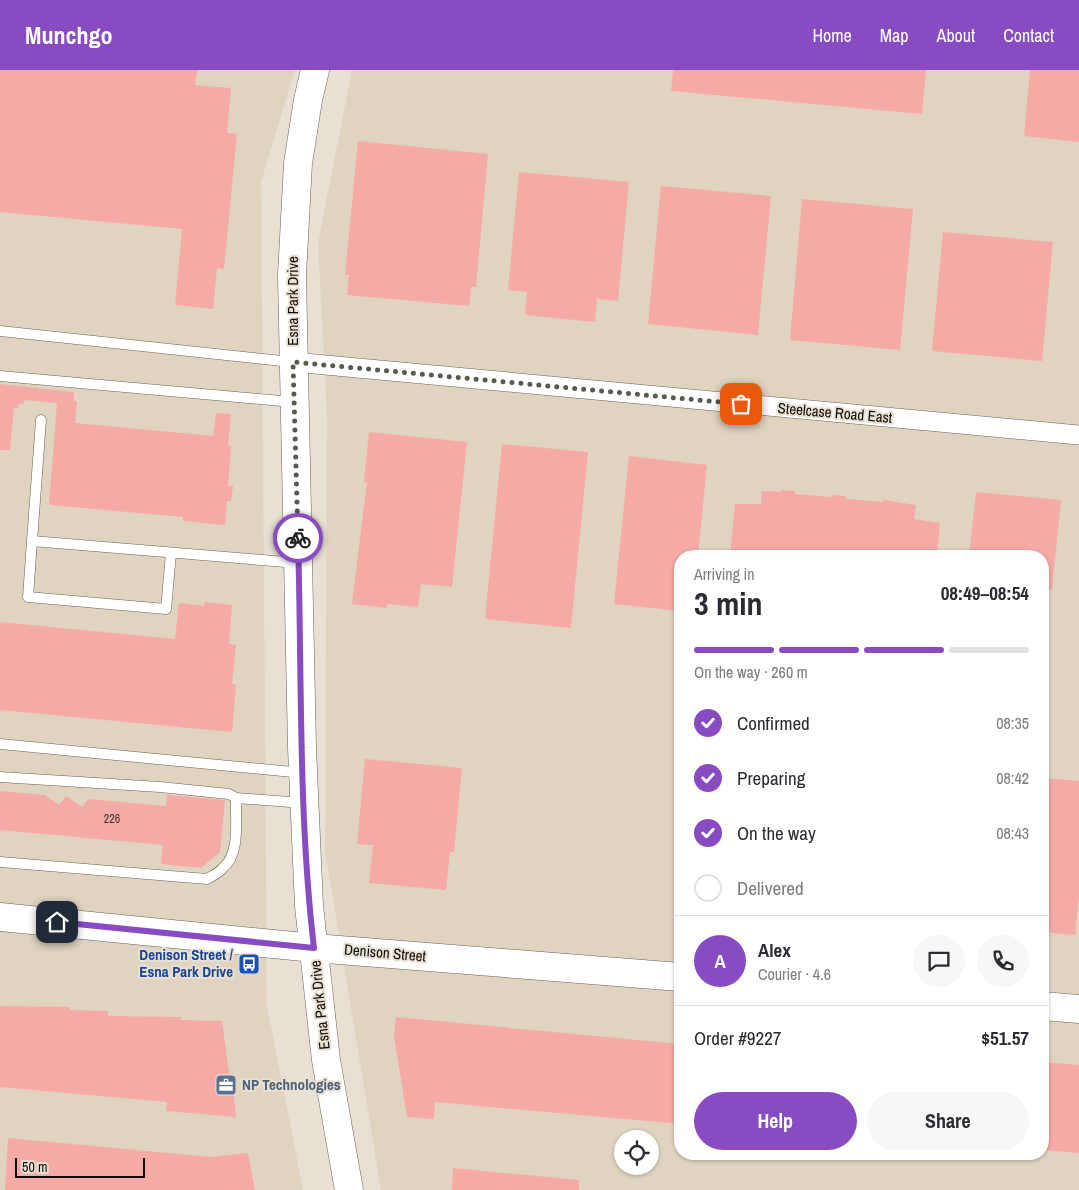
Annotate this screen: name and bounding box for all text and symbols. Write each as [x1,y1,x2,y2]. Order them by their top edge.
text: Munchgo [25,19,112,51]
text: Home [812,23,852,48]
text: Map [880,23,909,48]
text: About [937,23,975,48]
text: Contact [1003,23,1054,48]
street label: Esna Park Drive [282,256,303,346]
pin [720,383,762,425]
icon: bag [727,390,755,418]
street label: Steelcase Road East [777,397,894,428]
courier [273,513,323,563]
icon: bike [284,524,312,552]
text: Arriving in [694,563,755,585]
text: 08:49–08:54 [941,580,1029,606]
text: 3 min [694,582,763,625]
text: On the way · 260 m [694,661,808,683]
icon: check [694,709,722,737]
text: Confirmed [737,710,810,736]
text: 08:35 [996,712,1029,734]
icon: check [694,764,722,792]
text: Preparing [737,765,805,791]
text: 08:42 [996,767,1029,789]
house number: 226 [104,811,120,827]
icon: check [694,819,722,847]
text: On the way [737,820,816,846]
text: 08:43 [996,822,1029,844]
text: Delivered [737,875,804,901]
pin [36,901,78,943]
icon: home [43,908,71,936]
button: chat [913,935,965,987]
button: phone [977,935,1029,987]
text: Alex [758,937,791,963]
street label: Denison Street [343,938,427,967]
place label: Denison Street / Esna Park Drive [139,944,234,982]
text: A [714,948,726,974]
bus stop icon: Denison Street / Esna Park Drive [237,952,261,976]
street label: Esna Park Drive [304,959,335,1051]
text: Courier · 4.6 [758,963,831,985]
text: Order #9227 [694,1025,781,1051]
text: $51.57 [981,1025,1029,1051]
office icon: NP Technologies [214,1073,238,1097]
place label: NP Technologies [242,1074,341,1095]
button: Help [694,1092,857,1150]
button: Share [867,1092,1029,1150]
map controls [614,1130,659,1175]
button: locate [614,1130,659,1175]
scale bar [15,1155,145,1178]
text: 50 m [22,1158,48,1176]

